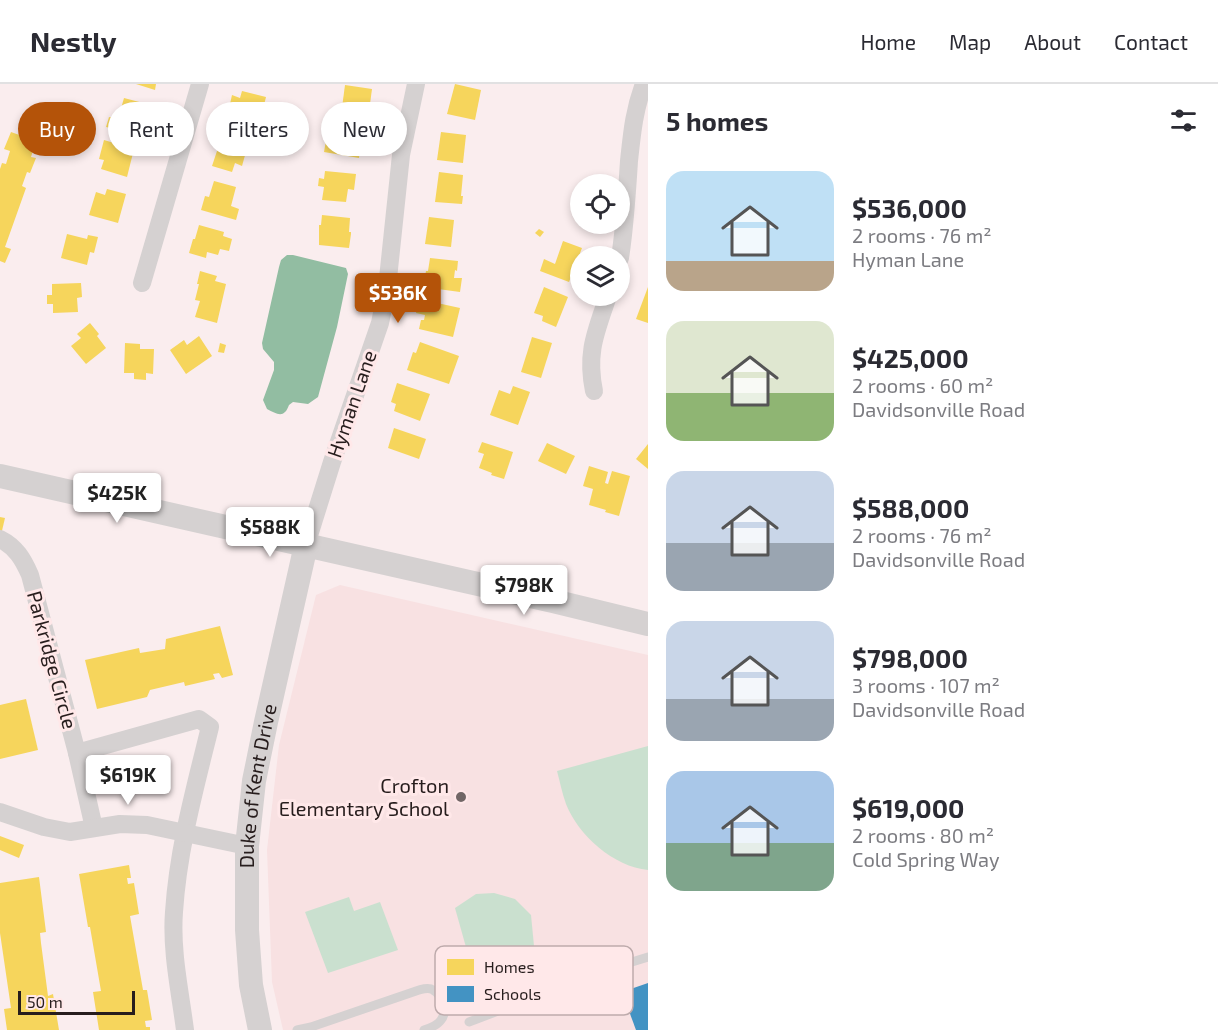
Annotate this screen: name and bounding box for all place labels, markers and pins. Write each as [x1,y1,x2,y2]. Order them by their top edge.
pin: $536K [356,273,440,324]
pin: $425K [75,473,159,524]
pin: $588K [228,507,312,558]
pin: $798K [482,565,566,616]
pin: $619K [86,755,170,806]
place label: Crofton Elementary School [279,773,449,820]
marker: Crofton Elementary School [454,790,468,804]

